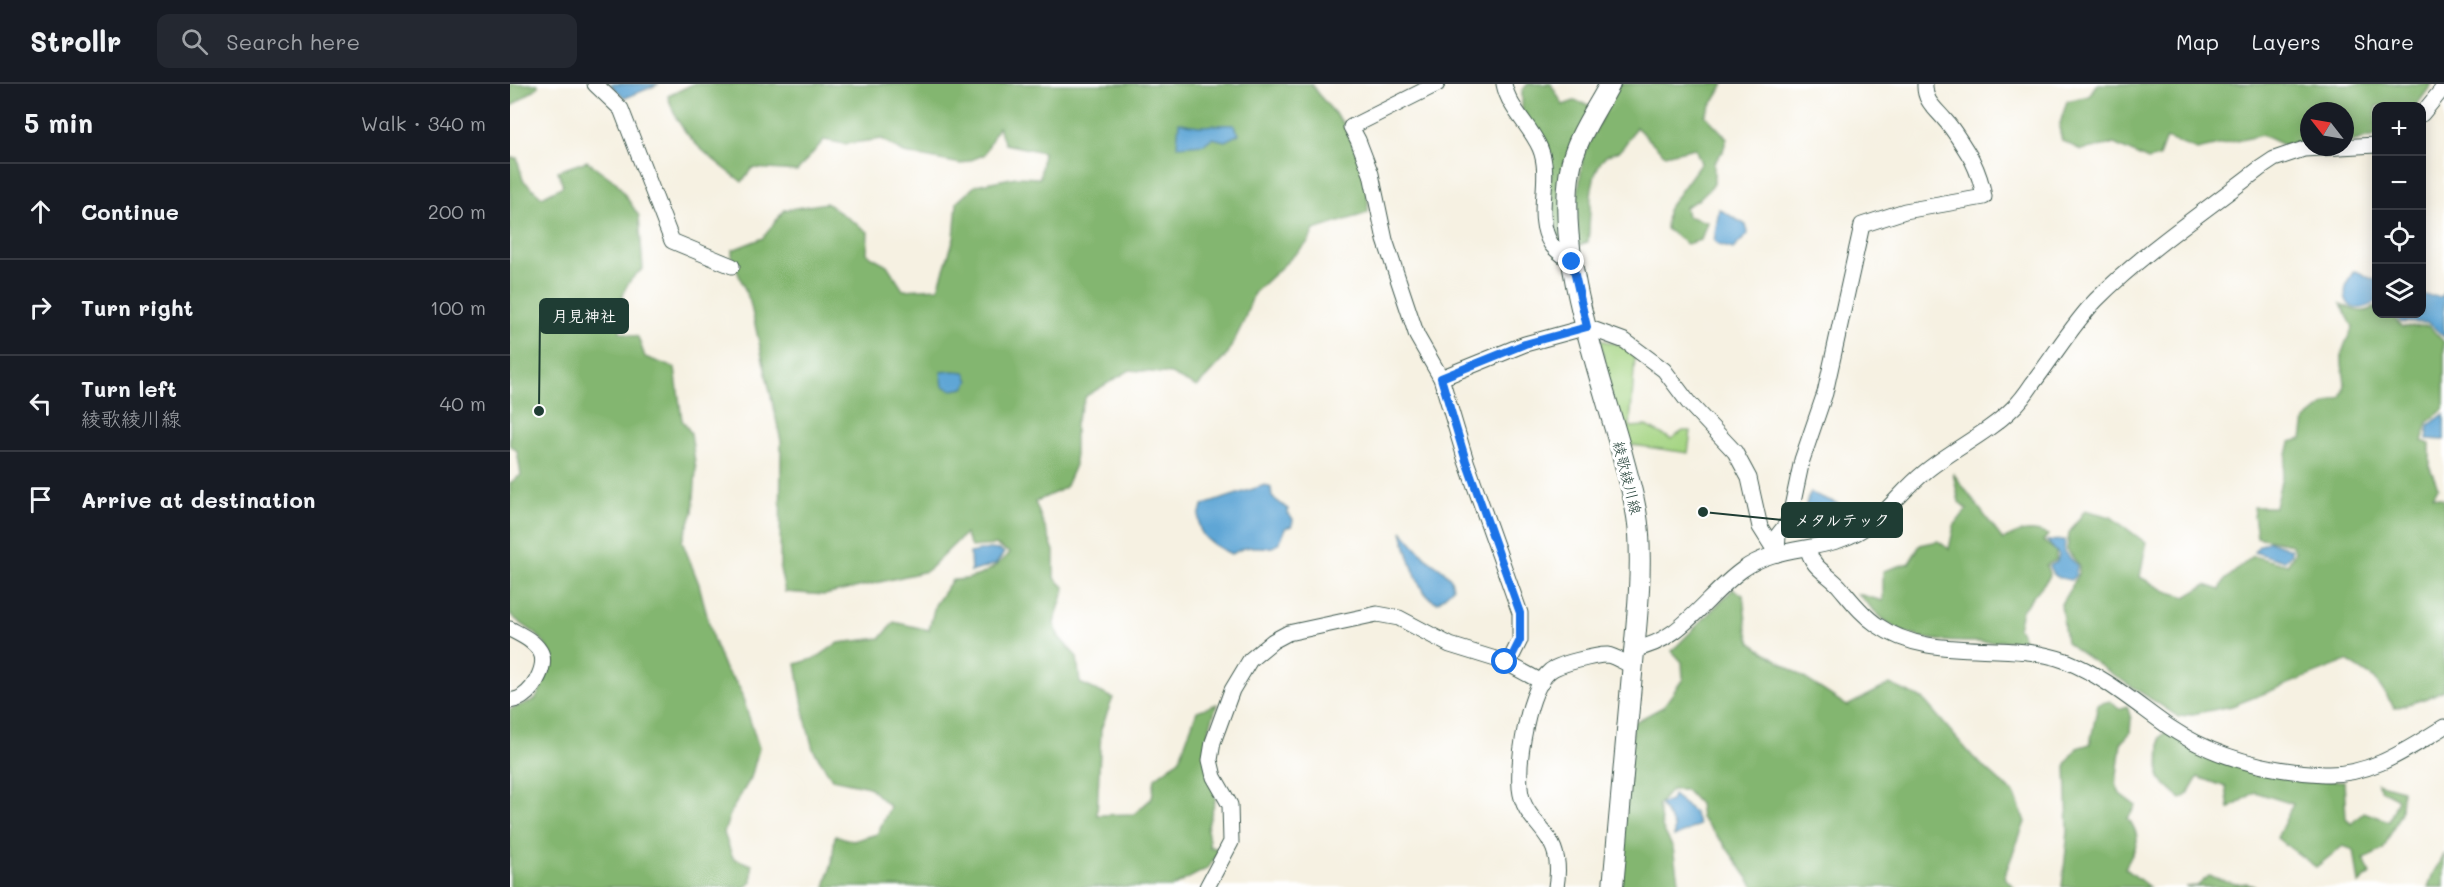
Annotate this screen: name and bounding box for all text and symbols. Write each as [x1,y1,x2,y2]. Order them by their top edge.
search box [157,14,577,68]
text: Strollr [30,23,121,59]
icon: search [178,25,211,58]
text: Search here [226,27,360,56]
text: Map [2176,28,2219,55]
text: Layers [2252,28,2321,55]
text: Share [2354,28,2414,55]
north arrow [2300,102,2354,156]
map controls [2372,102,2426,318]
button: + [2372,102,2426,156]
text: 5 min [24,106,93,140]
text: Walk · 340 m [361,110,486,136]
button: − [2372,156,2426,210]
icon: ahead [24,195,57,228]
text: Continue [81,197,179,226]
text: 200 m [428,198,486,224]
button: locate [2372,210,2426,264]
route end [1558,248,1584,274]
button: layers [2372,264,2426,318]
icon: right [24,291,57,324]
text: Turn right [81,293,193,322]
text: 100 m [430,294,486,320]
callout: 月見神社 [540,299,628,333]
text: 月見神社 [552,305,616,326]
text: Turn left [81,374,177,403]
icon: left [24,387,57,420]
text: 40 m [440,390,486,416]
text: 綾歌綾川線 [81,405,181,431]
street label: 綾歌綾川線 [1609,439,1647,517]
icon: arrive [24,483,57,516]
text: Arrive at destination [81,485,316,514]
callout: メタルテック [1782,503,1902,537]
text: メタルテック [1794,509,1890,530]
route start [1491,648,1517,674]

